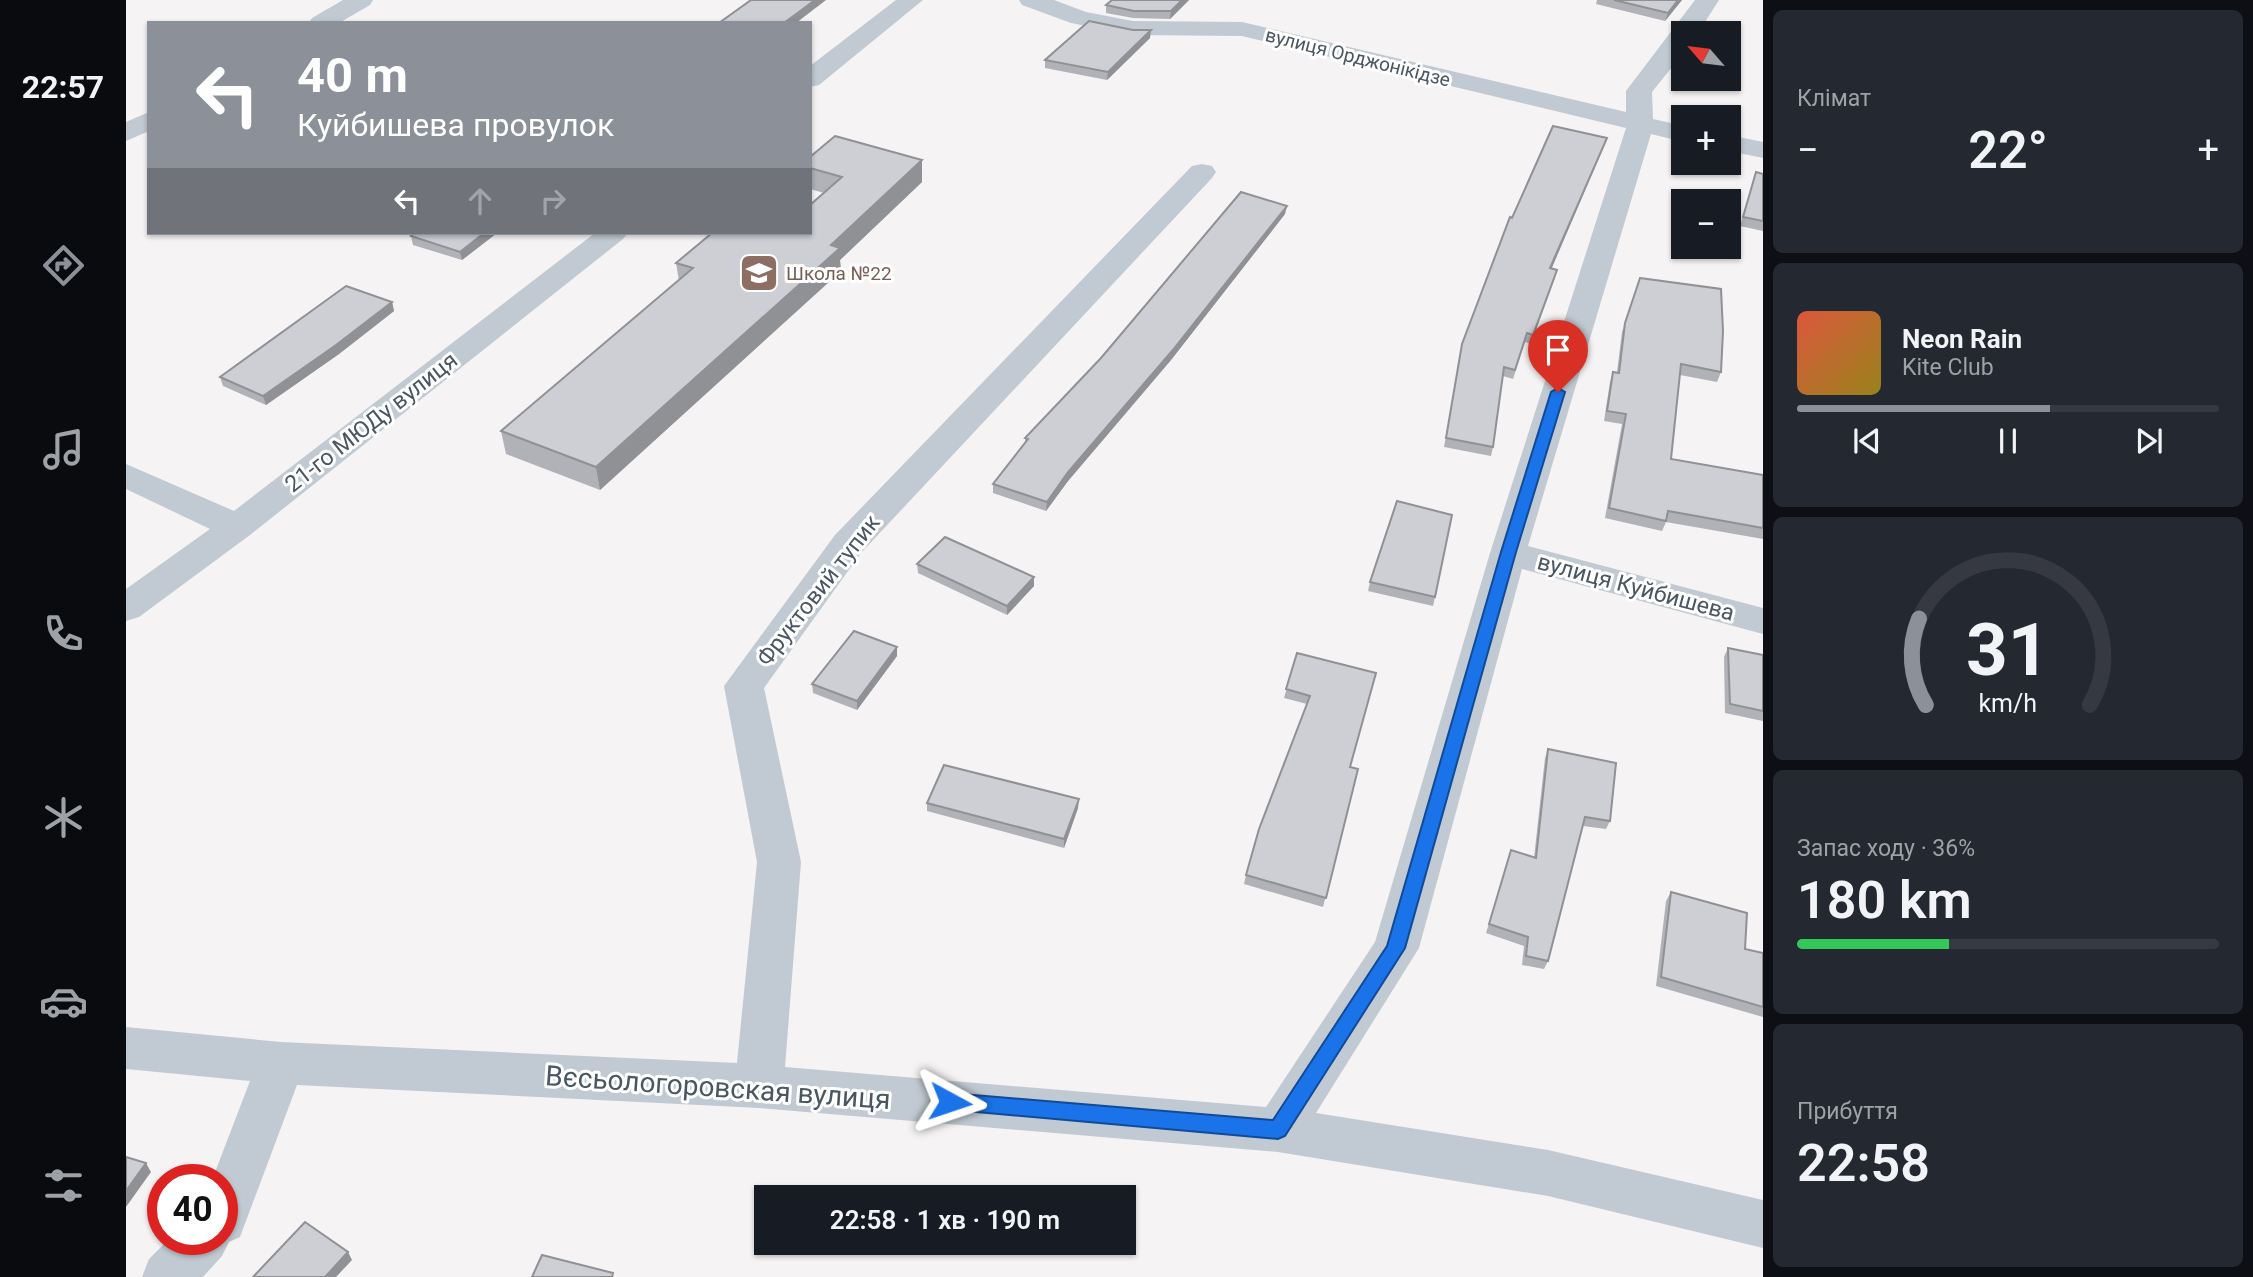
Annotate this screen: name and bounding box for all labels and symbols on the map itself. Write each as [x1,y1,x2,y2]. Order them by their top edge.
north arrow [1671,21,1741,91]
street label: вулиця Орджонікідзе [1263,23,1453,92]
school or university icon: Школа №22 [738,252,780,294]
place label: Школа №22 [786,262,892,285]
pin [1528,320,1588,392]
street label: 21-го МЮДу вулиця [280,347,463,498]
street label: Фруктовий тупик [751,509,886,671]
street label: вулиця Куйбишева [1534,548,1737,627]
street label: Вєсьологоровская вулиця [544,1059,892,1116]
position arrow [913,1065,987,1139]
speed limit sign: 40 [147,1164,238,1255]

